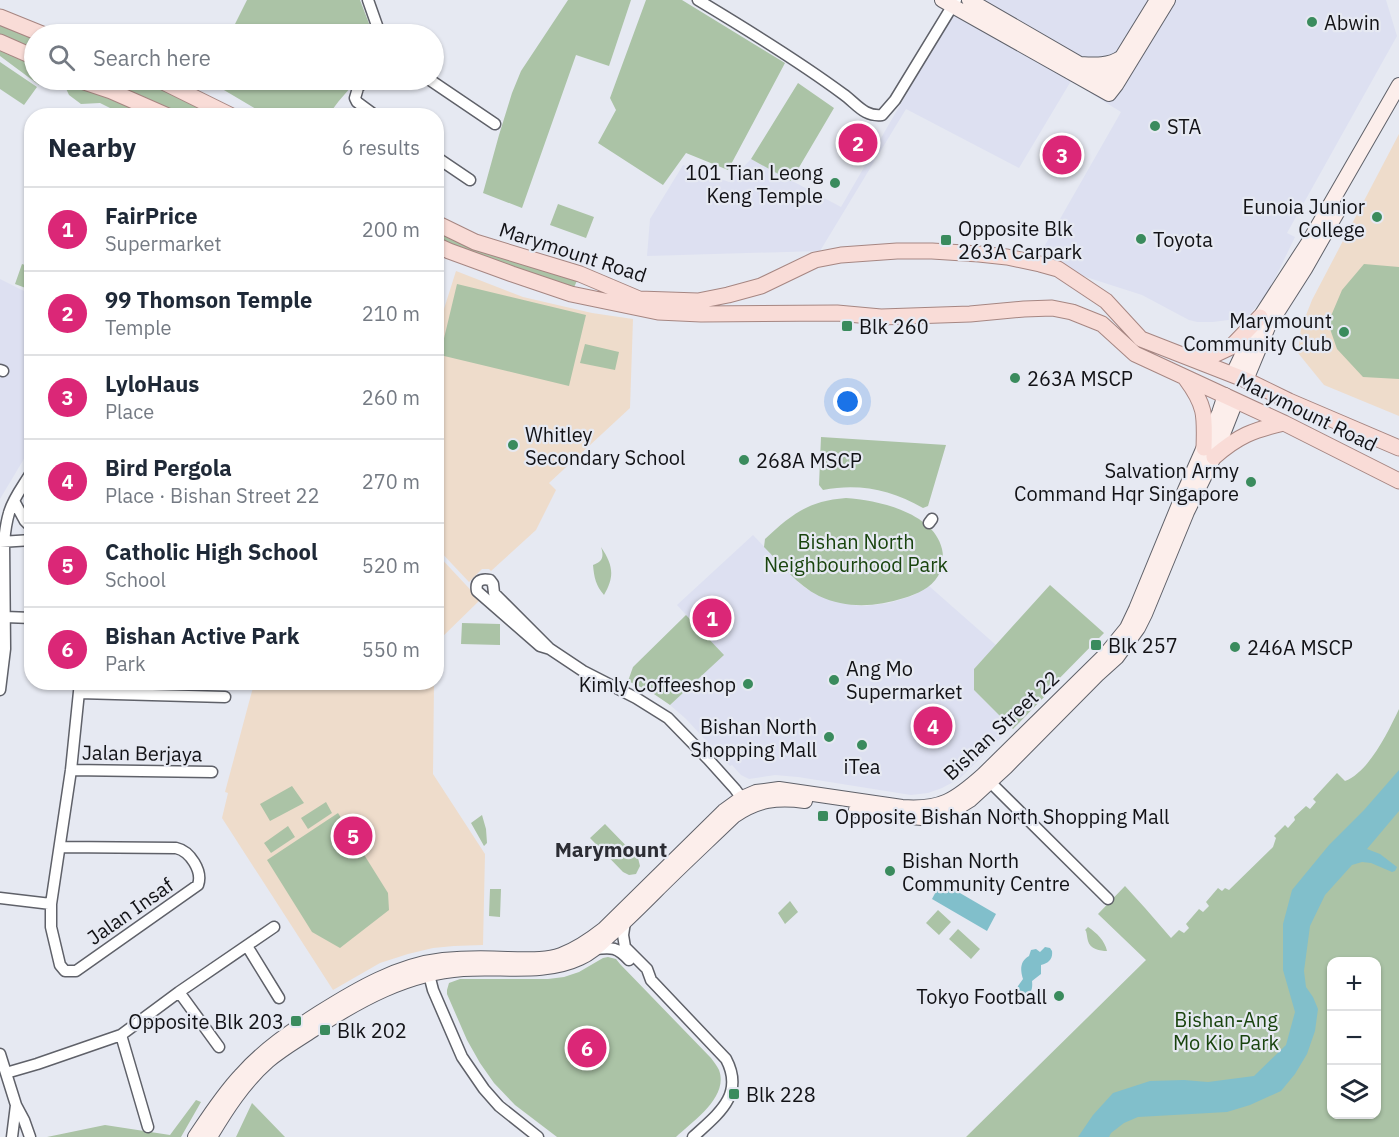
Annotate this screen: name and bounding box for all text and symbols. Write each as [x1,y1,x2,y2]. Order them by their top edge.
place label: Abwin [1324,9,1380,36]
marker: Abwin [1305,15,1319,29]
search box [24,24,444,90]
icon: search [45,41,78,74]
text: Search here [93,43,211,72]
place label: STA [1167,113,1202,140]
marker: STA [1148,119,1162,133]
pin: 2 [838,120,878,166]
text: Nearby [48,130,136,164]
pin: 3 [1042,132,1082,178]
text: 6 results [342,134,420,161]
place label: 101 Tian Leong Keng Temple [685,159,823,209]
marker: 101 Tian Leong Keng Temple [828,176,842,190]
place label: Eunoia Junior College [1243,193,1365,243]
text: FairPrice [105,201,198,230]
marker: Eunoia Junior College [1370,210,1384,224]
street label: Marymount Road [496,215,650,289]
place label: Opposite Blk 263A Carpark [958,215,1083,265]
text: 1 [62,216,74,243]
text: 200 m [362,216,420,243]
place label: Toyota [1153,226,1213,253]
text: Supermarket [105,230,222,257]
marker: Toyota [1134,232,1148,246]
marker: Opposite Blk 263A Carpark [939,233,953,247]
text: 99 Thomson Temple [105,285,312,314]
text: 2 [62,300,74,327]
text: 210 m [362,300,420,327]
place label: Marymount Community Club [1183,307,1332,357]
place label: Blk 260 [859,313,929,340]
text: Temple [105,314,172,341]
marker: Blk 260 [840,319,854,333]
marker: Marymount Community Club [1337,325,1351,339]
place label: 263A MSCP [1027,365,1133,392]
street label: Marymount Road [1232,366,1382,458]
text: LyloHaus [105,369,199,398]
marker: 263A MSCP [1008,371,1022,385]
text: 3 [62,384,74,411]
text: 260 m [362,384,420,411]
your location [833,387,862,416]
text: Place [105,398,154,425]
place label: Whitley Secondary School [525,421,686,471]
marker: Whitley Secondary School [506,438,520,452]
place label: 268A MSCP [756,447,862,474]
text: Bird Pergola [105,453,232,482]
marker: 268A MSCP [737,453,751,467]
place label: Salvation Army Command Hqr Singapore [1014,457,1239,507]
text: 4 [62,468,74,495]
text: 270 m [362,468,420,495]
marker: Salvation Army Command Hqr Singapore [1244,475,1258,489]
text: Place · Bishan Street 22 [105,482,320,509]
park label: Bishan North Neighbourhood Park [764,528,949,578]
text: Catholic High School [105,537,318,566]
text: 5 [62,552,74,579]
text: 520 m [362,552,420,579]
text: School [105,566,166,593]
pin: 1 [692,596,732,640]
text: Bishan Active Park [105,621,300,650]
place label: Blk 257 [1108,632,1178,659]
place label: 246A MSCP [1247,634,1353,661]
text: 6 [62,636,74,663]
text: 550 m [362,636,420,663]
marker: Blk 257 [1089,638,1103,652]
marker: 246A MSCP [1228,640,1242,654]
text: Park [105,650,145,677]
place label: Ang Mo Supermarket [846,655,963,705]
street label: Bishan Street 22 [937,664,1065,786]
place label: Kimly Coffeeshop [579,671,736,698]
marker: Ang Mo Supermarket [827,673,841,687]
marker: Kimly Coffeeshop [741,677,755,691]
pin: 4 [914,704,952,748]
place label: Bishan North Shopping Mall [690,713,817,763]
marker: Bishan North Shopping Mall [822,730,836,744]
street label: Jalan Berjaya [82,738,203,768]
marker: iTea [855,738,869,752]
place label: iTea [844,753,881,780]
place label: Opposite Bishan North Shopping Mall [835,803,1169,830]
marker: Opposite Bishan North Shopping Mall [816,809,830,823]
pin: 5 [334,814,372,858]
district label: Marymount [555,835,667,863]
place label: Bishan North Community Centre [902,847,1070,897]
marker: Bishan North Community Centre [883,864,897,878]
street label: Jalan Insaf [82,871,179,951]
map controls [1327,957,1381,1119]
button: + [1327,957,1381,1011]
place label: Tokyo Football [916,983,1047,1010]
marker: Tokyo Football [1052,989,1066,1003]
park label: Bishan-Ang Mo Kio Park [1173,1006,1280,1056]
place label: Opposite Blk 203 [128,1008,284,1035]
button: − [1327,1011,1381,1065]
marker: Opposite Blk 203 [289,1014,303,1028]
place label: Blk 202 [337,1017,407,1044]
marker: Blk 202 [318,1023,332,1037]
pin: 6 [568,1026,606,1070]
button: layers [1327,1065,1381,1119]
place label: Blk 228 [746,1081,816,1108]
marker: Blk 228 [727,1087,741,1101]

